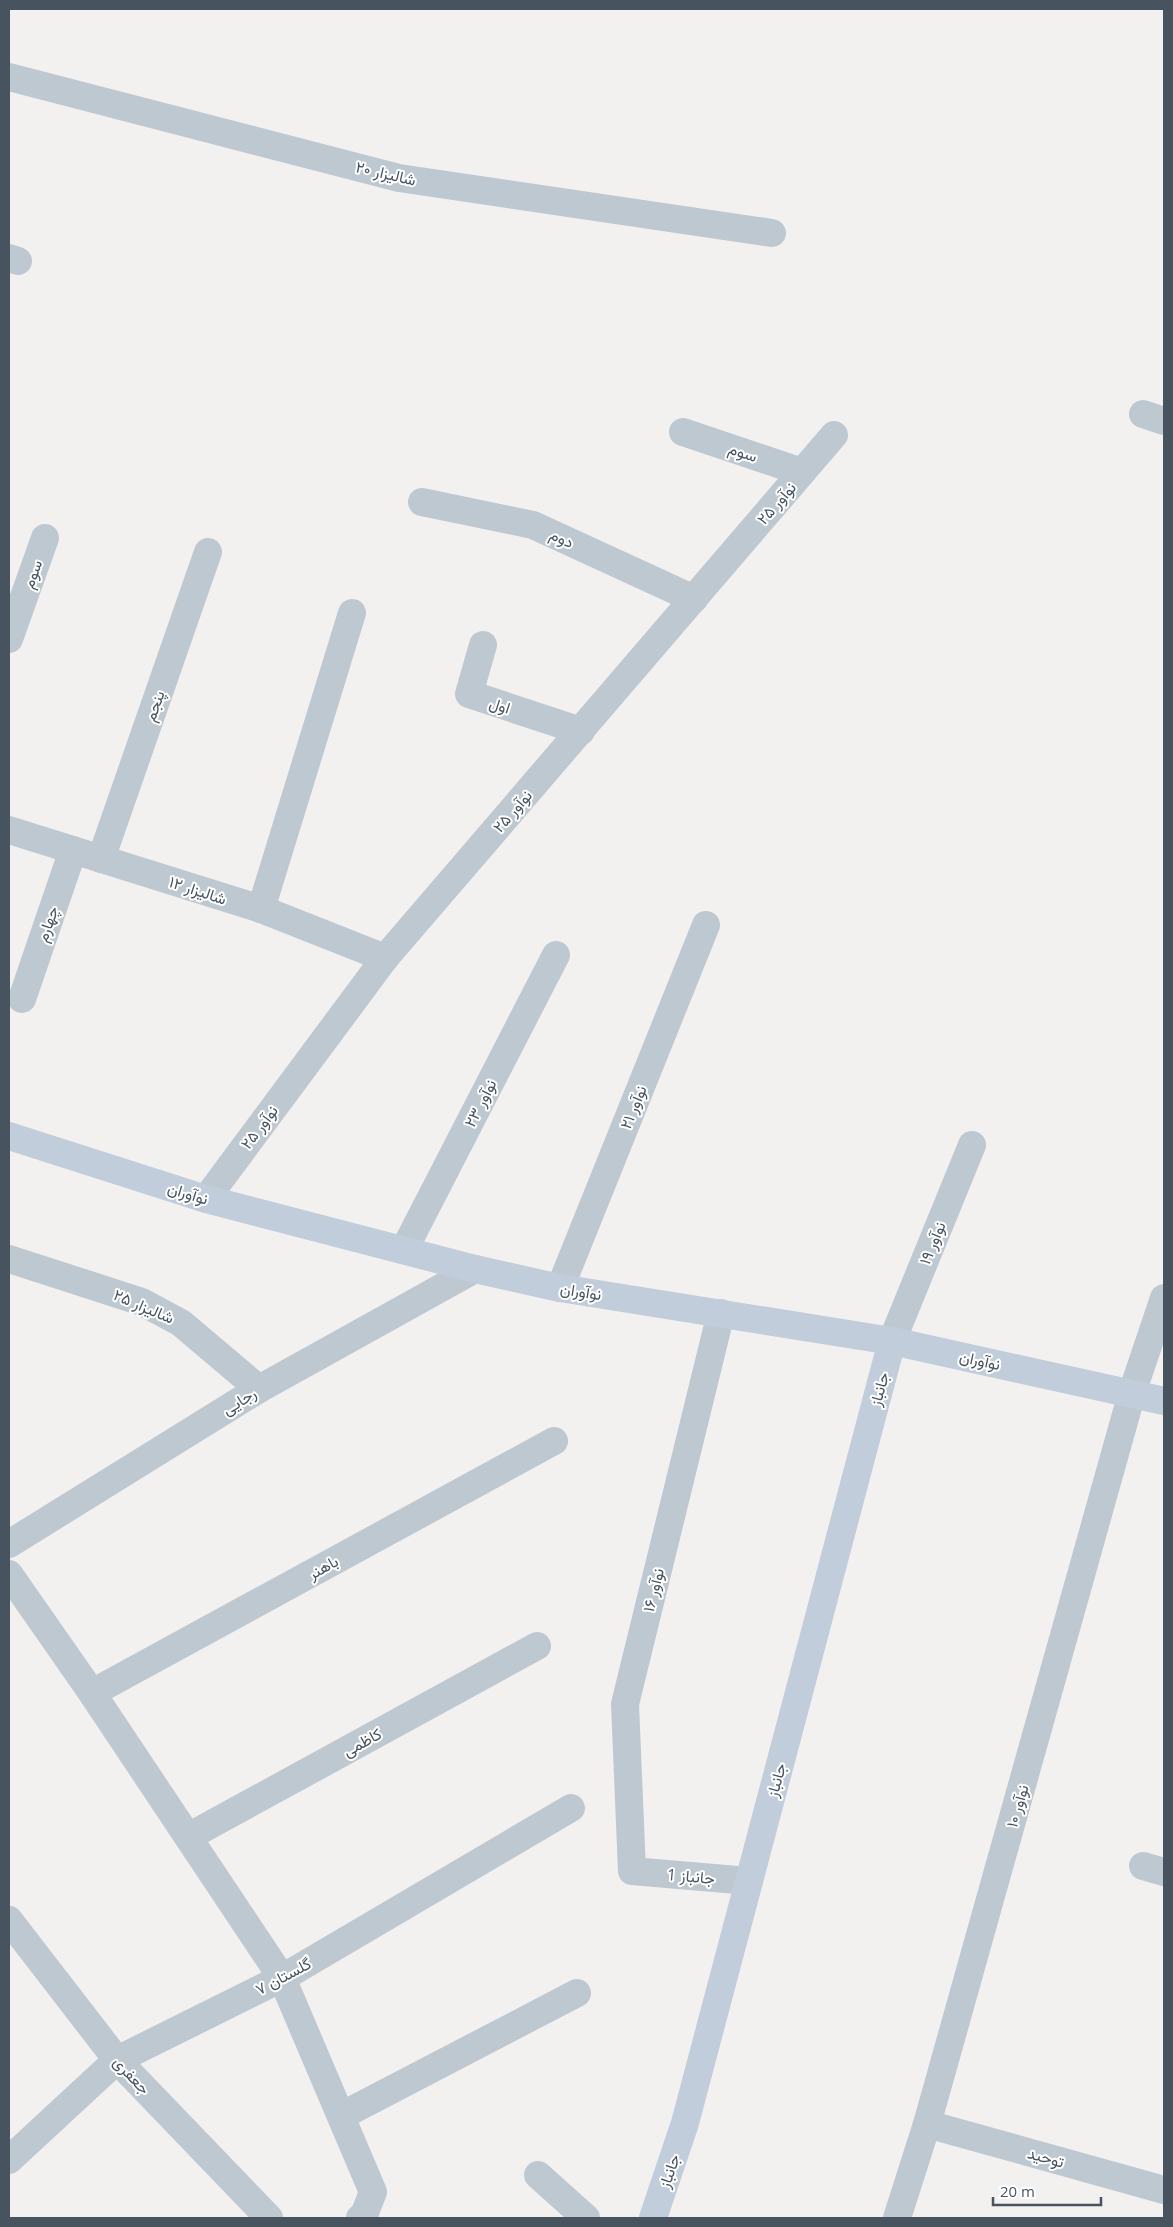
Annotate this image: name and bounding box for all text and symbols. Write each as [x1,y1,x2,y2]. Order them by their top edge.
street label: شالیزار ۲۰ [354,155,418,191]
street label: سوم [726,437,760,467]
street label: نوآور ۲۵ [751,477,801,529]
street label: دوم [546,523,578,553]
street label: سوم [17,556,47,592]
street label: پنجم [138,688,170,725]
street label: اول [487,691,513,719]
street label: نوآور ۲۵ [487,785,537,837]
street label: شالیزار ۱۲ [166,870,230,910]
street label: چهارم [31,903,64,945]
street label: نوآور ۲۳ [459,1075,501,1131]
street label: نوآور ۲۱ [614,1082,652,1132]
street label: نوآور ۲۵ [235,1100,283,1154]
street label: نوآوران [165,1176,211,1210]
street label: نوآور ۱۹ [913,1218,951,1268]
street label: نوآوران [559,1277,603,1305]
street label: شالیزار ۲۵ [110,1283,178,1329]
street label: نوآوران [957,1345,1003,1375]
street label: جانباز [864,1369,894,1410]
street label: رجایی [218,1382,260,1420]
street label: باهنر [303,1550,342,1585]
street label: نوآور ۱۶ [637,1566,669,1614]
street label: کاظمی [339,1722,385,1762]
street label: جانباز [761,1760,791,1801]
street label: نوآور ۱۰ [1000,1782,1034,1830]
street label: جانباز 1 [666,1863,716,1889]
street label: گلستان ۷ [251,1952,315,2000]
street label: جعفری [109,2051,156,2099]
street label: توحید [1025,2141,1067,2173]
street label: جانباز [653,2151,685,2192]
scale bar [993,2174,1100,2206]
text: 20 m [1000,2181,1035,2201]

